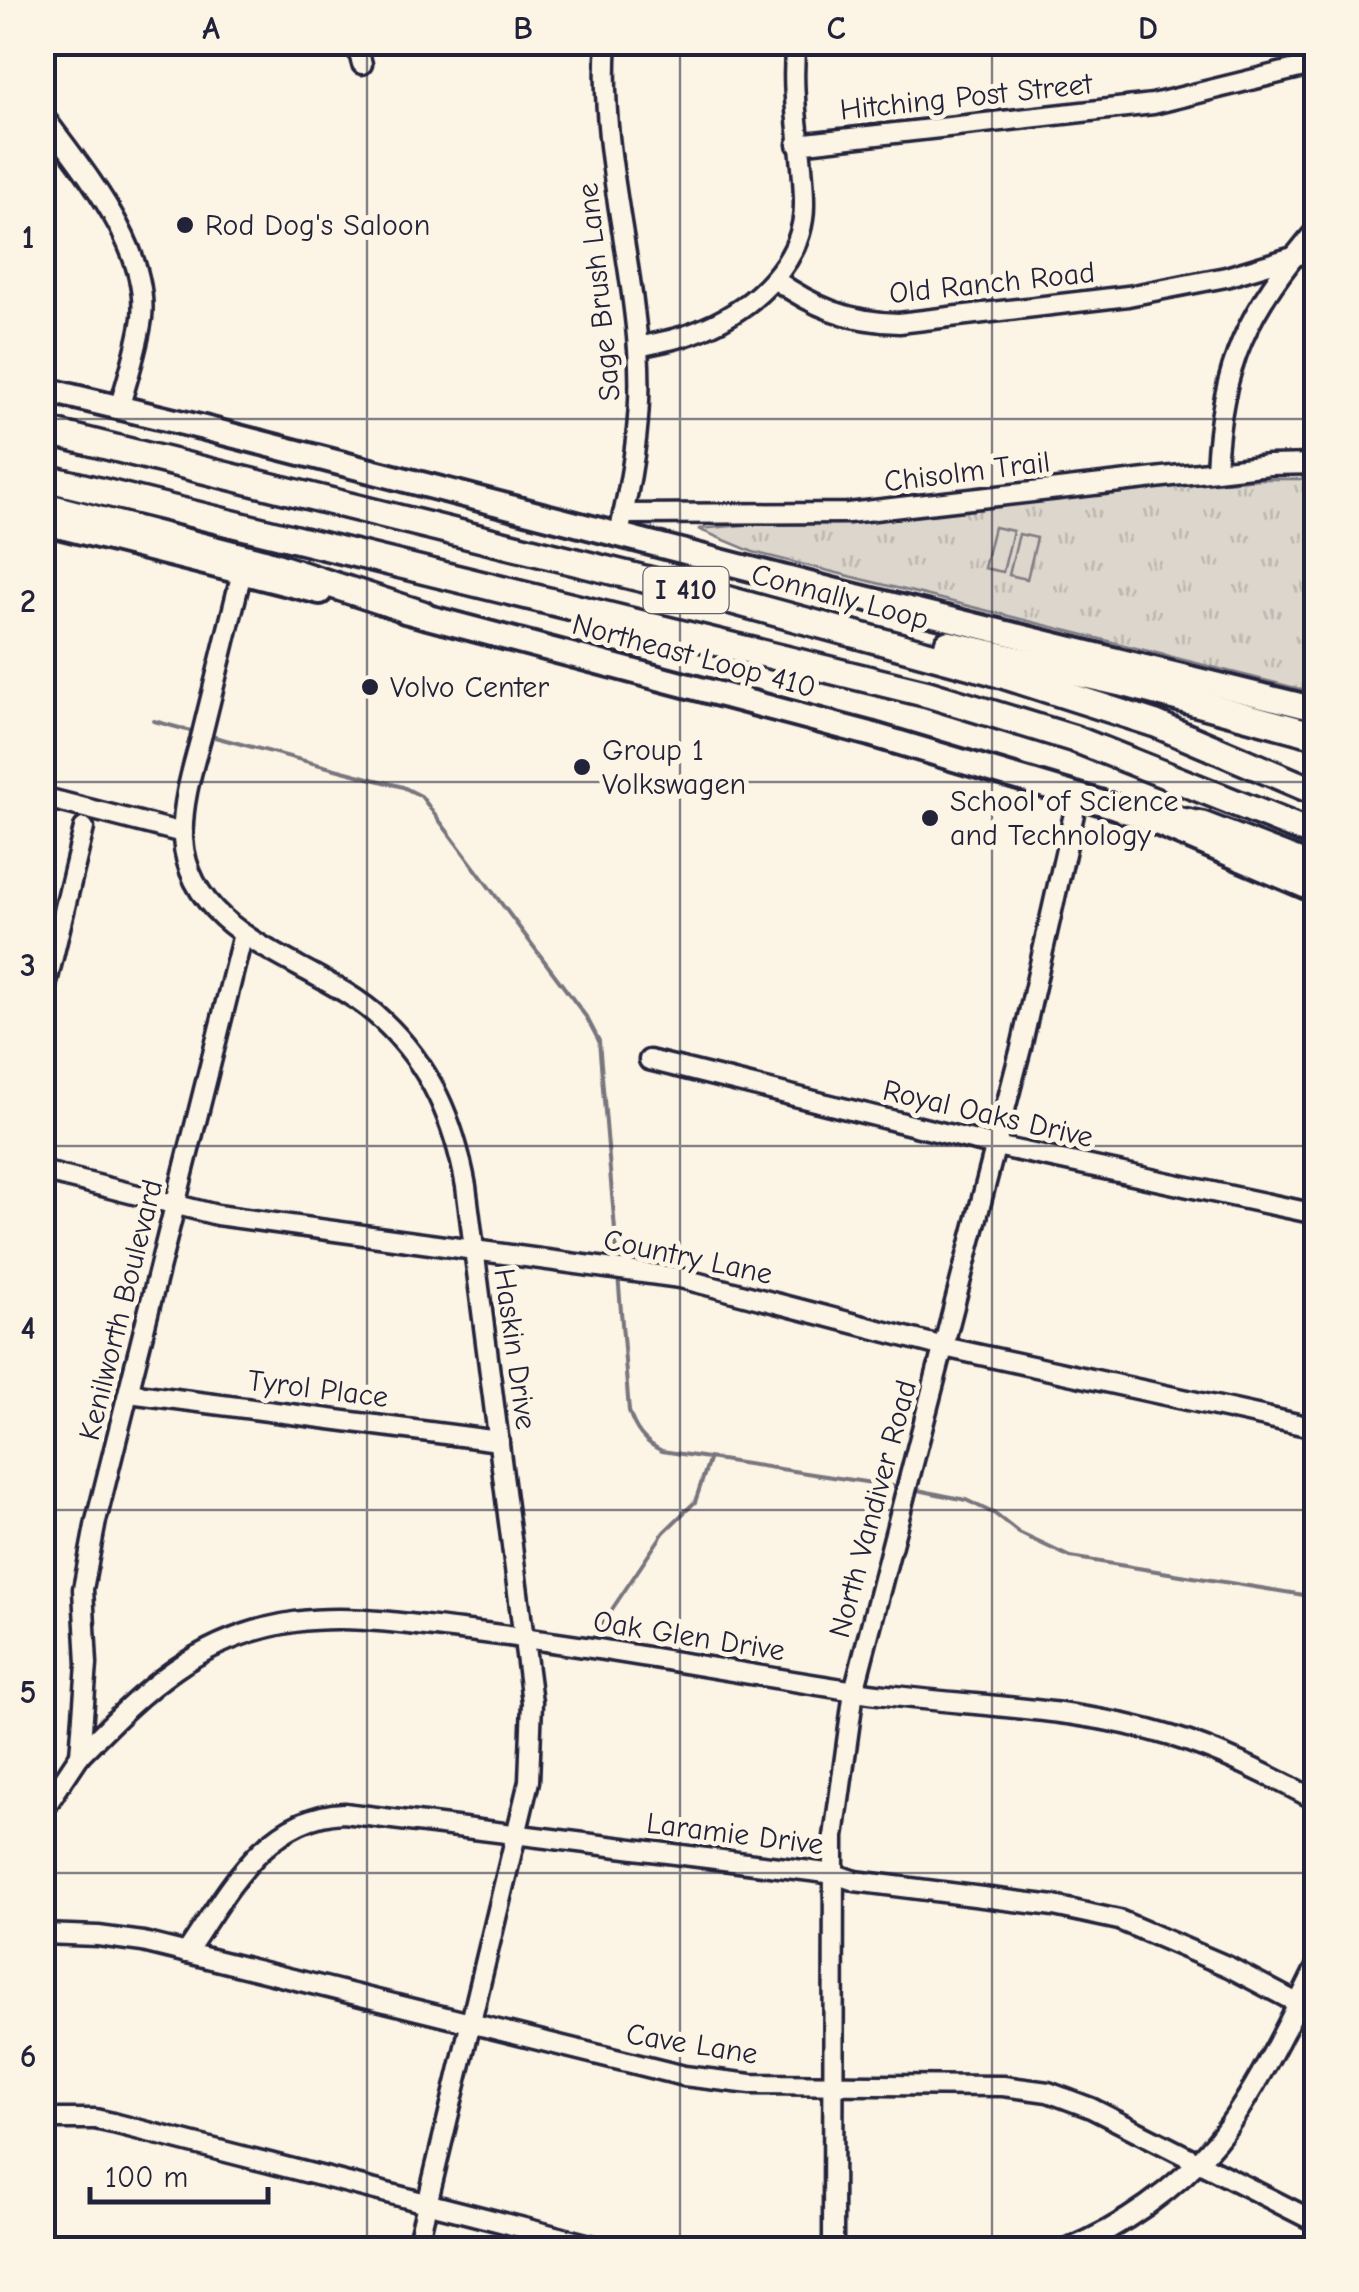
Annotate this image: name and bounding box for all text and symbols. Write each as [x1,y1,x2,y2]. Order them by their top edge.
text: A [202,10,220,47]
text: B [513,10,533,47]
text: C [826,10,846,47]
text: D [1138,10,1158,47]
street label: Hitching Post Street [838,66,1095,128]
street label: Sage Brush Lane [570,181,628,403]
place label: Rod Dog's Saloon [205,208,430,243]
marker: Rod Dog's Saloon [174,214,196,236]
text: 1 [22,219,34,256]
street label: Old Ranch Road [887,255,1097,311]
street label: Chisolm Trail [882,444,1052,500]
street label: Connally Loop [748,557,932,637]
road number: I 410 [644,567,728,613]
text: 2 [20,583,36,620]
street label: Northeast Loop 410 [568,607,820,705]
place label: Volvo Center [390,670,549,705]
marker: Volvo Center [359,676,381,698]
place label: Group 1 Volkswagen [602,733,746,802]
marker: Group 1 Volkswagen [571,756,593,778]
place label: School of Science and Technology [950,784,1179,853]
marker: School of Science and Technology [919,807,941,829]
text: 3 [20,947,36,984]
street label: Royal Oaks Drive [880,1073,1096,1155]
street label: Kenilworth Boulevard [72,1176,170,1444]
street label: Country Lane [600,1222,776,1292]
street label: Haskin Drive [486,1266,544,1432]
text: 4 [20,1310,36,1347]
street label: Tyrol Place [246,1363,390,1415]
street label: North Vandiver Road [822,1376,924,1642]
street label: Oak Glen Drive [591,1604,787,1668]
text: 5 [20,1674,37,1711]
street label: Laramie Drive [645,1806,825,1862]
street label: Cave Lane [624,2016,760,2072]
text: 6 [20,2038,36,2075]
scale bar [90,2142,268,2204]
text: 100 m [105,2160,188,2195]

